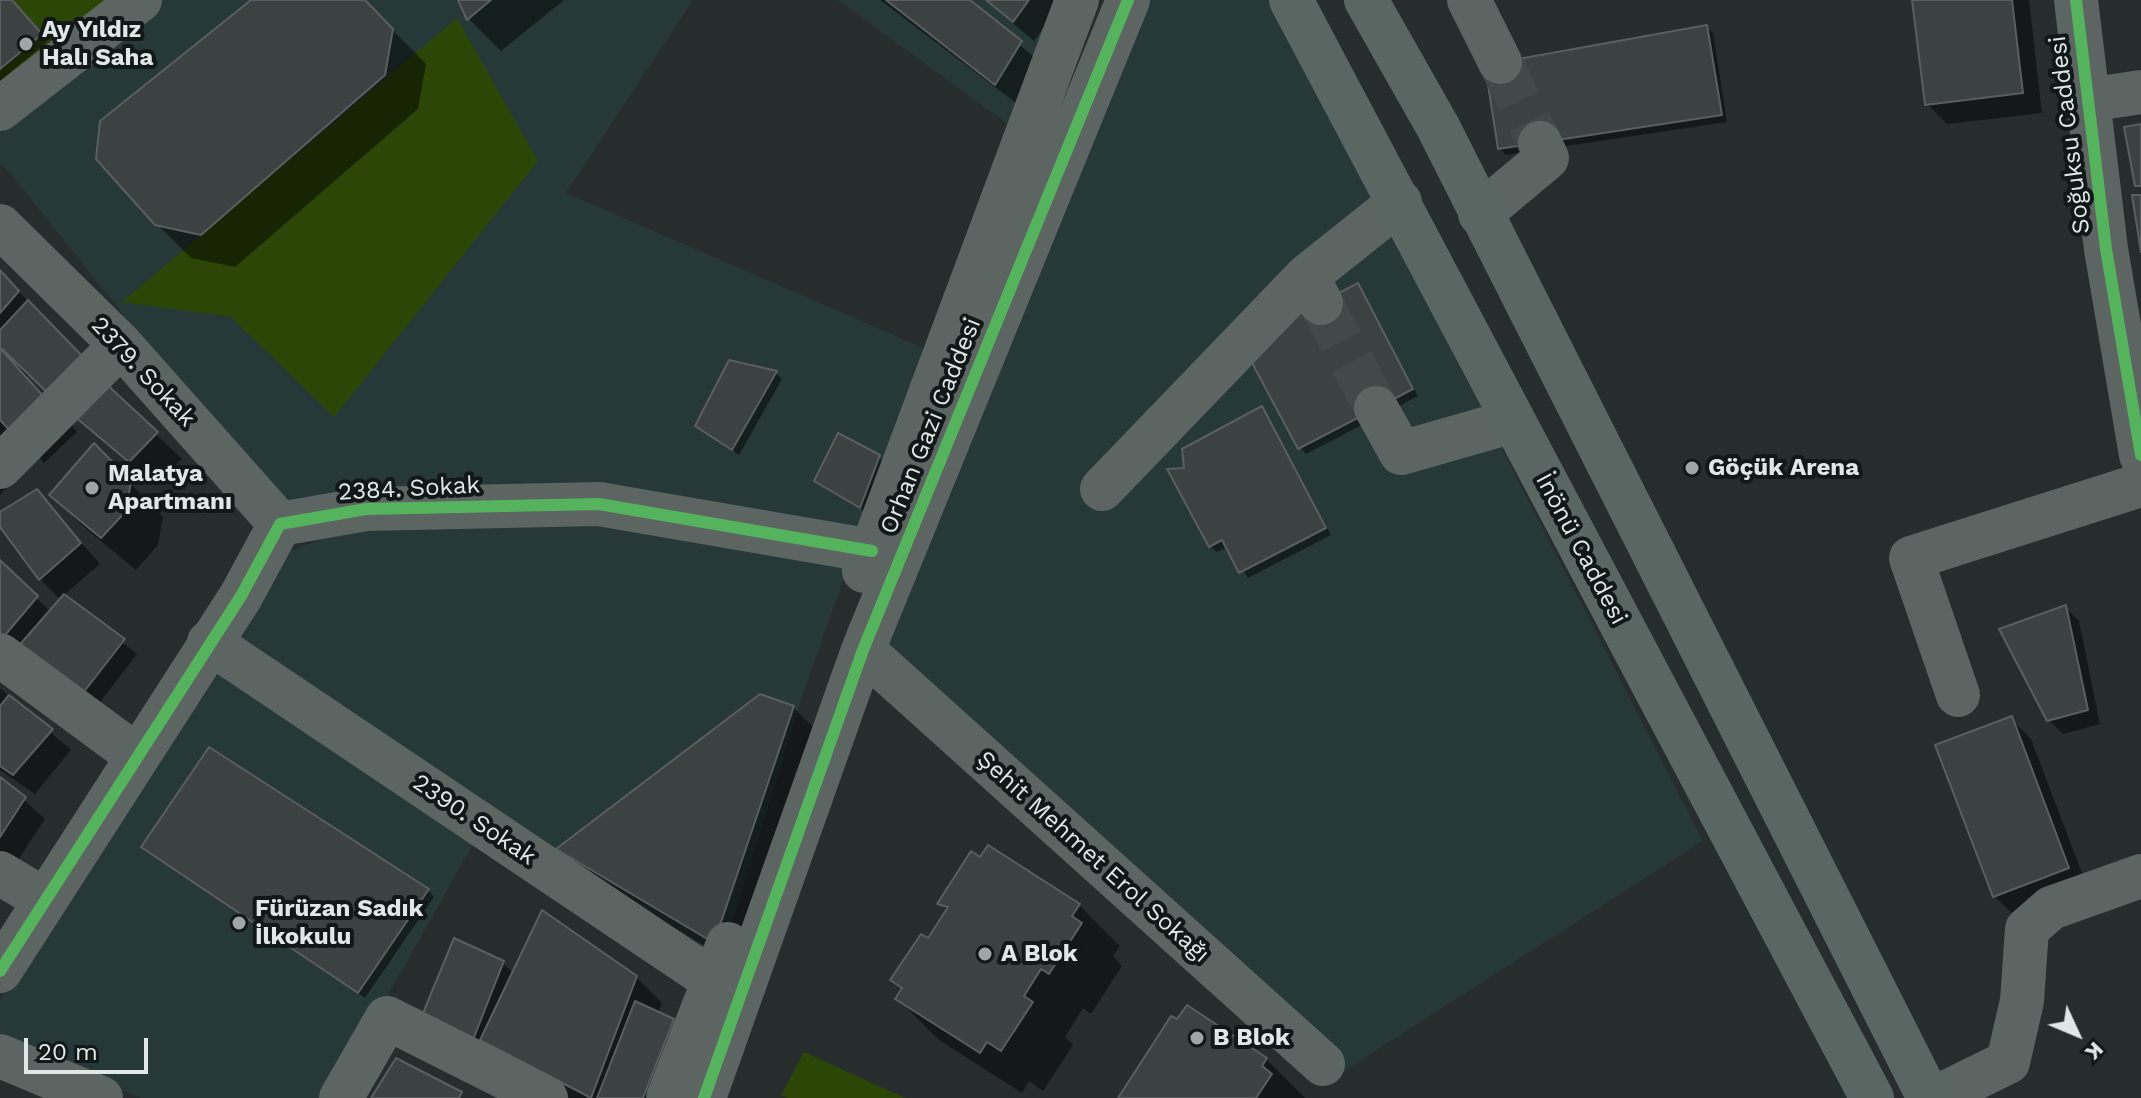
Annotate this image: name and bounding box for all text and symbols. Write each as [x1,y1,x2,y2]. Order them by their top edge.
place label: Ay Yıldız Halı Saha [42,16,153,72]
street label: Soğuksu Caddesi [2044,34,2096,236]
marker: Ay Yıldız Halı Saha [17,35,35,53]
street label: 2379. Sokak [85,311,201,433]
street label: Orhan Gazi Caddesi [874,314,988,538]
place label: Göçük Arena [1708,454,1859,482]
marker: Göçük Arena [1683,459,1701,477]
place label: Malatya Apartmanı [108,460,232,516]
street label: İnönü Caddesi [1529,468,1633,630]
street label: 2384. Sokak [337,471,481,507]
marker: Malatya Apartmanı [83,479,101,497]
street label: Şehit Mehmet Erol Sokağı [971,745,1215,969]
street label: 2390. Sokak [407,768,541,872]
place label: Fürüzan Sadık İlkokulu [255,895,423,951]
marker: Fürüzan Sadık İlkokulu [230,914,248,932]
place label: A Blok [1001,940,1078,968]
marker: A Blok [976,945,994,963]
north arrow [2037,994,2117,1074]
scale bar [28,1022,152,1072]
place label: B Blok [1213,1024,1290,1052]
marker: B Blok [1188,1029,1206,1047]
text: K [2080,1037,2109,1065]
text: 20 m [38,1038,98,1066]

